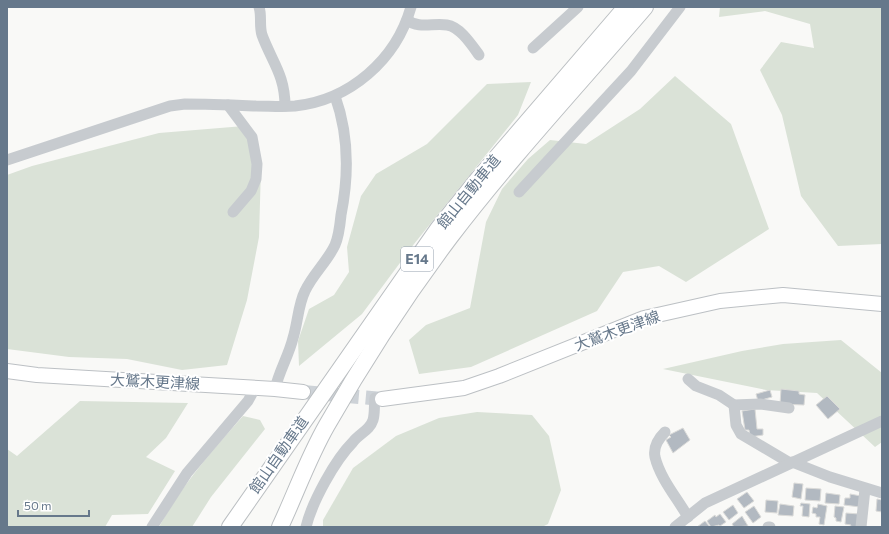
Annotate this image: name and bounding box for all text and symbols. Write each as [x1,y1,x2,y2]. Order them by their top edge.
street label: 館山自動車道 [433,151,504,232]
road number: E14 [401,247,433,271]
street label: 大鷲木更津線 [571,306,662,354]
street label: 大鷲木更津線 [110,370,200,392]
street label: 館山自動車道 [245,412,311,496]
scale bar [18,492,89,518]
text: 50 m [24,498,52,512]

